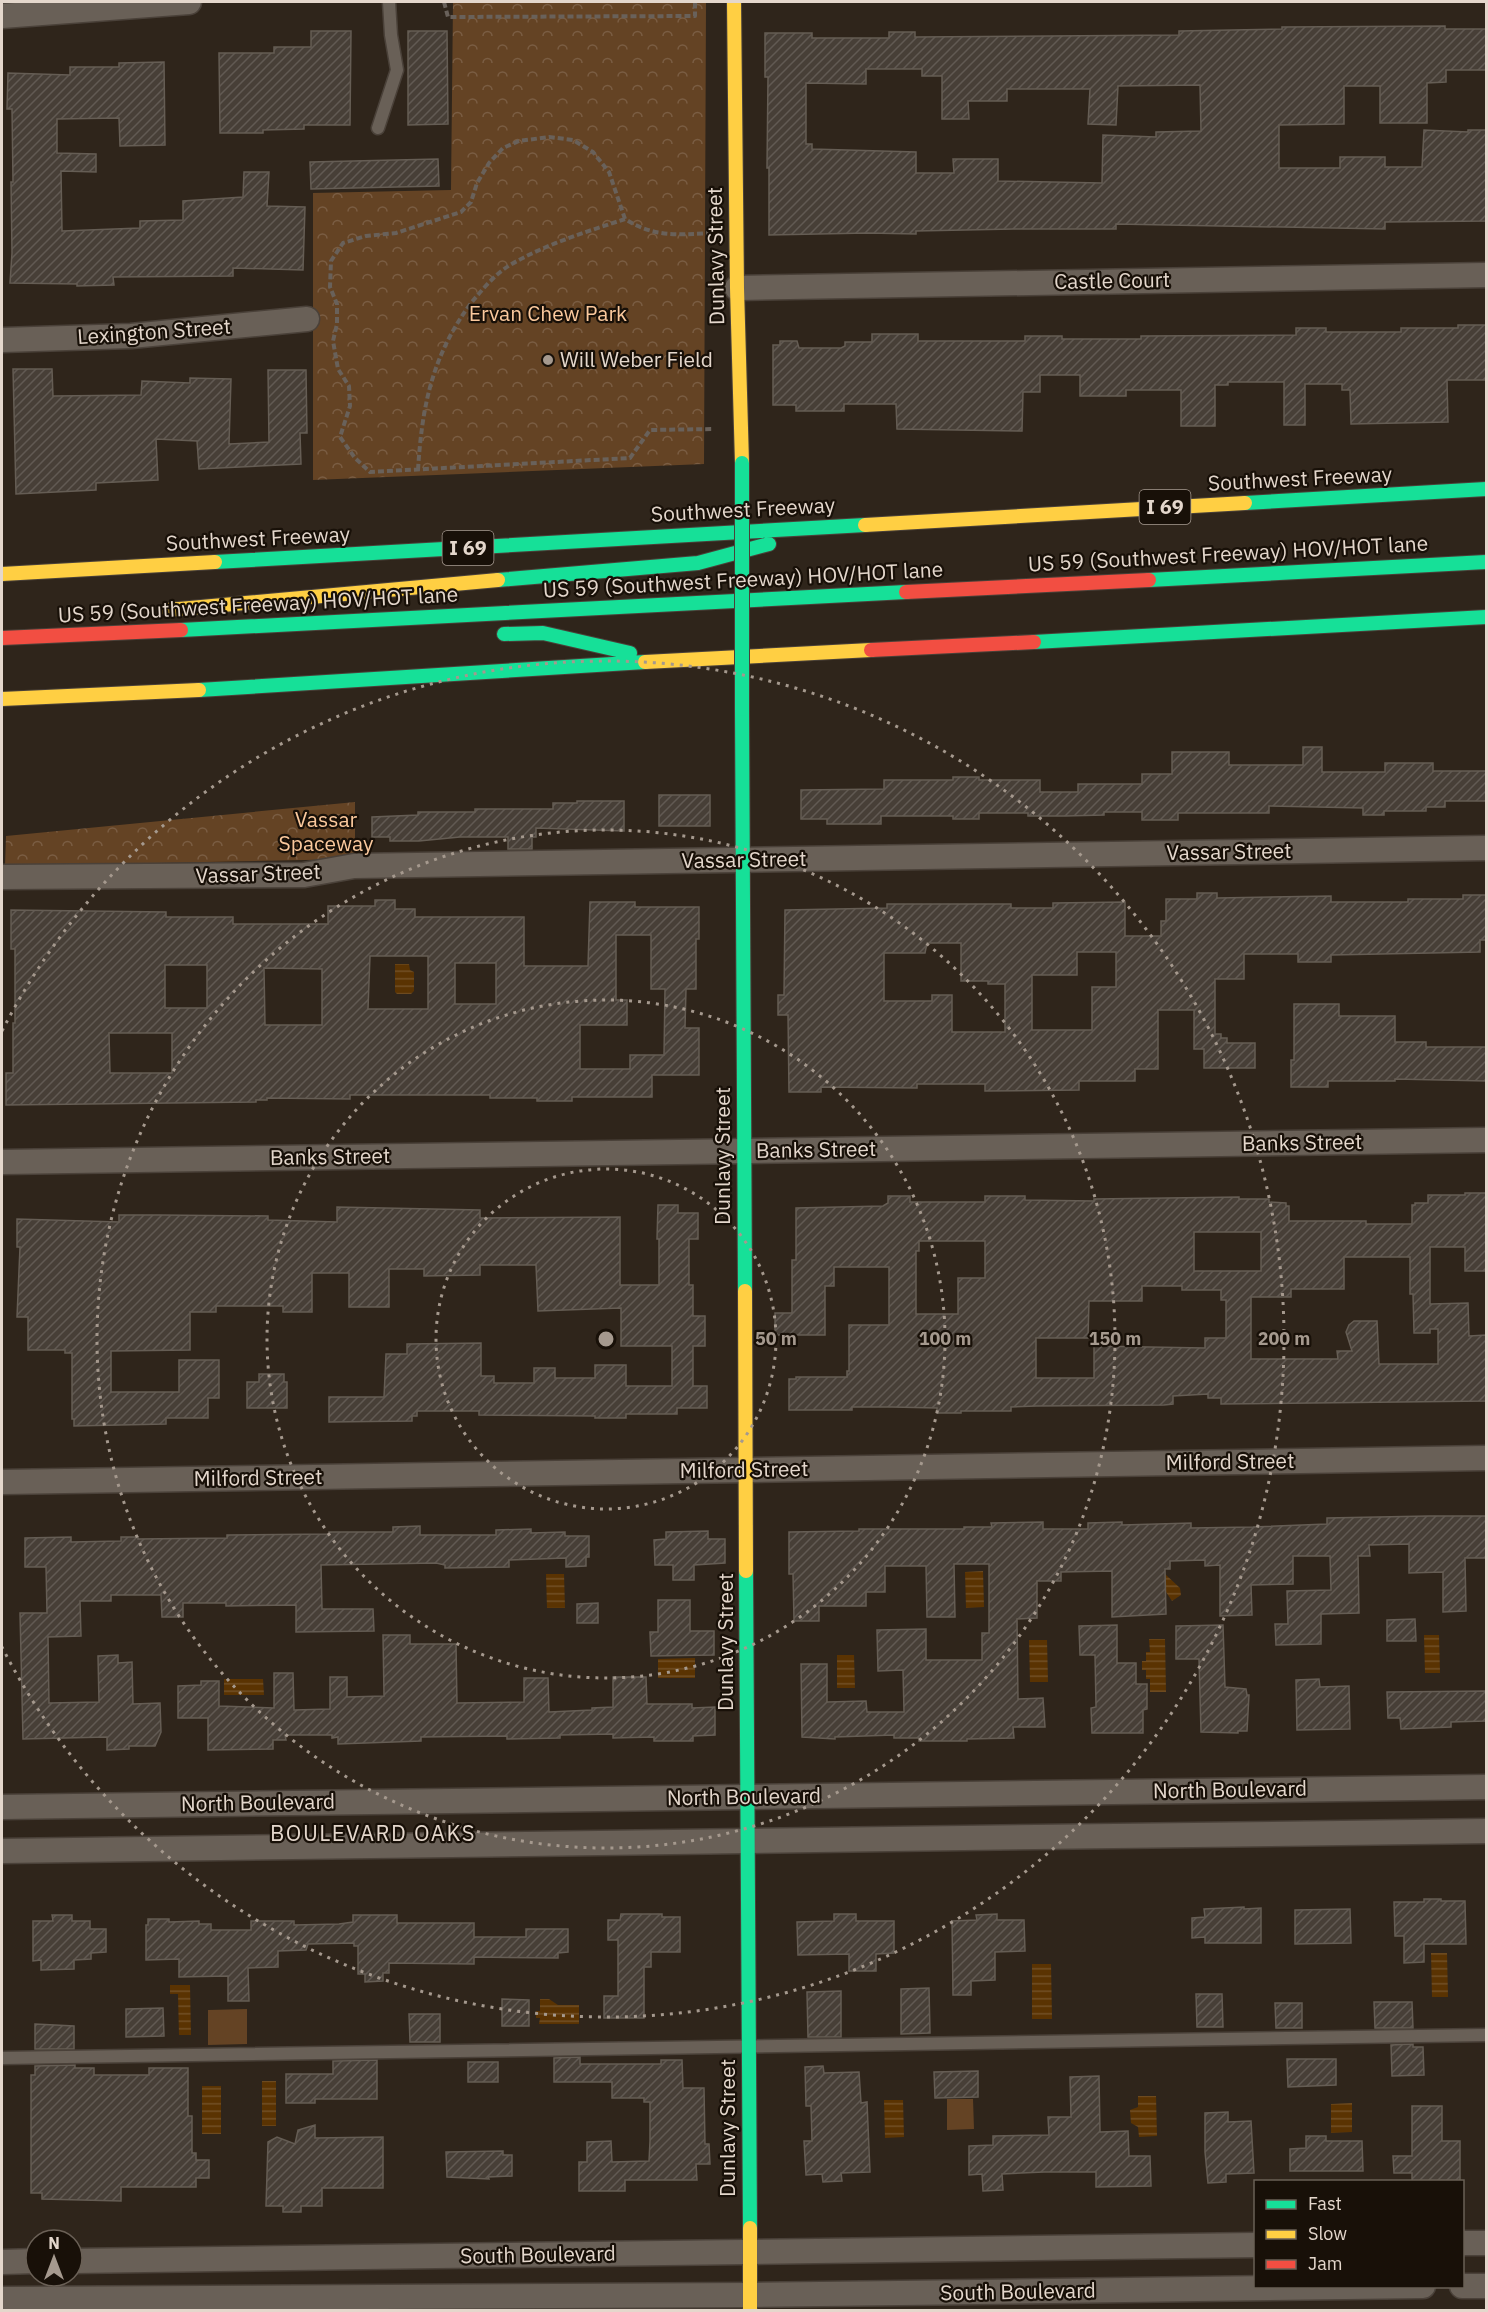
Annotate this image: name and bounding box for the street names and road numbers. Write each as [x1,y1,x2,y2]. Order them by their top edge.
street label: Dunlavy Street [700,187,730,325]
street label: Castle Court [1054,265,1170,295]
street label: Lexington Street [76,312,232,350]
street label: Southwest Freeway [1207,459,1393,497]
street label: Southwest Freeway [650,490,836,528]
road number: I 69 [1140,490,1190,524]
street label: Southwest Freeway [165,519,351,557]
street label: US 59 (Southwest Freeway) HOV/HOT lane [1027,529,1429,577]
road number: I 69 [442,531,494,565]
street label: US 59 (Southwest Freeway) HOV/HOT lane [542,555,944,603]
street label: US 59 (Southwest Freeway) HOV/HOT lane [57,580,459,628]
street label: Vassar Street [1166,836,1292,866]
street label: Vassar Street [681,844,807,874]
street label: Vassar Street [195,857,321,889]
street label: Dunlavy Street [708,1087,736,1225]
street label: Banks Street [1241,1127,1362,1157]
street label: Banks Street [755,1134,876,1164]
street label: Banks Street [269,1141,390,1171]
street label: Milford Street [1165,1446,1295,1476]
street label: Milford Street [679,1454,809,1484]
street label: Milford Street [193,1462,323,1492]
street label: Dunlavy Street [711,1573,739,1711]
street label: North Boulevard [1153,1774,1307,1804]
street label: North Boulevard [667,1781,821,1811]
street label: North Boulevard [181,1787,335,1817]
street label: Dunlavy Street [713,2059,741,2197]
street label: South Boulevard [460,2239,616,2269]
street label: South Boulevard [940,2276,1096,2306]

